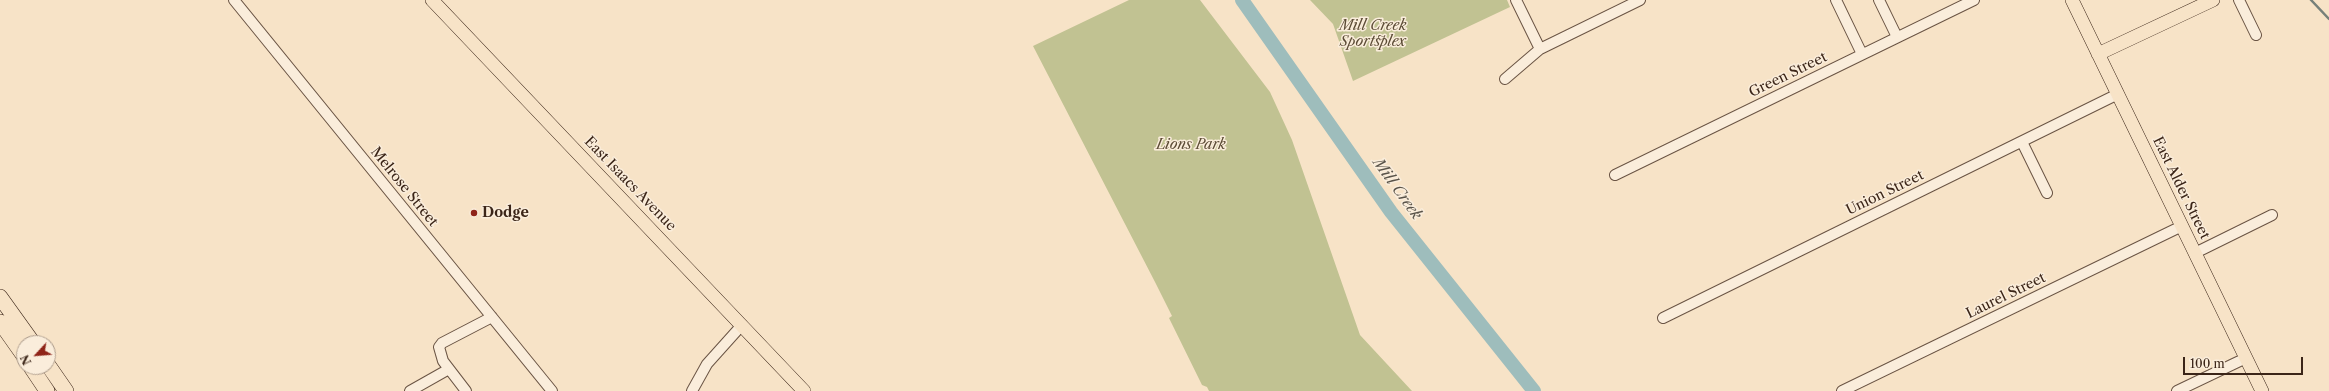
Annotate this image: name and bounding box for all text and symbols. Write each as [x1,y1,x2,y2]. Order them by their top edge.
park label: Mill Creek Sportsplex [1340,18,1406,50]
street label: Green Street [1746,49,1830,101]
street label: East Isaacs Avenue [581,133,679,235]
street label: East Alder Street [2149,134,2213,242]
park label: Lions Park [1156,137,1226,153]
street label: Melrose Street [367,144,441,230]
water label: Mill Creek [1369,155,1425,223]
street label: Union Street [1843,167,1927,219]
place label: Dodge [482,205,529,221]
marker: Dodge [469,208,479,218]
street label: Laurel Street [1964,270,2048,322]
north arrow [16,335,56,375]
scale bar [2185,349,2305,375]
text: N [18,352,35,367]
text: 100 m [2190,356,2225,371]

